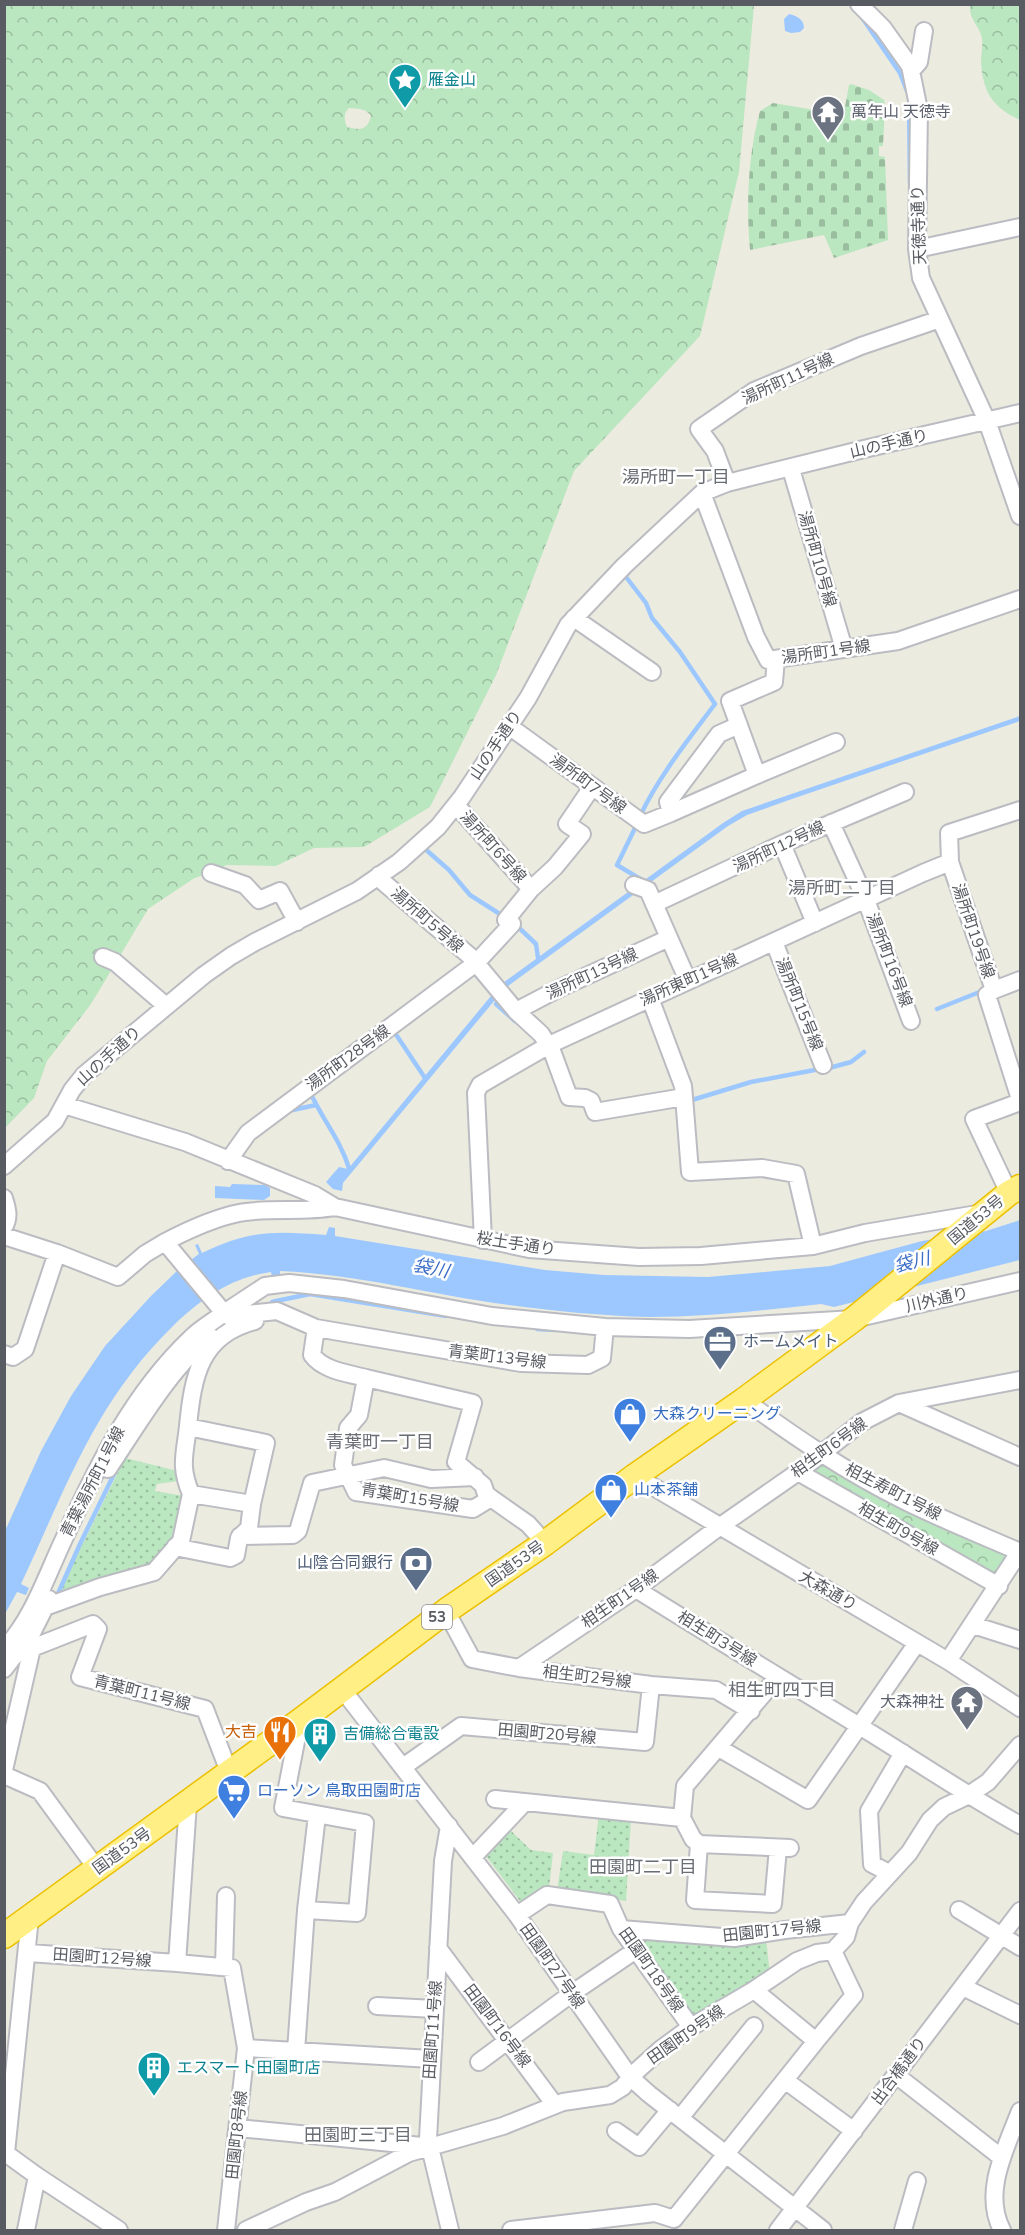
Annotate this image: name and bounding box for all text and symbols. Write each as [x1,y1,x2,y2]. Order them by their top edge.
place icon: 雁金山 [387,62,423,109]
place label: 雁金山 [428,69,476,91]
temple icon: 萬年山 天徳寺 [810,94,846,141]
place label: 萬年山 天徳寺 [851,101,951,123]
street label: 天徳寺通り [907,185,931,265]
street label: 湯所町11号線 [738,348,838,410]
street label: 山の手通り [848,424,930,464]
district label: 湯所町一丁目 [622,465,730,489]
street label: 湯所町10号線 [793,508,841,610]
street label: 湯所町1号線 [780,635,872,669]
street label: 山の手通り [465,706,527,784]
street label: 湯所町7号線 [545,749,631,819]
street label: 湯所町6号線 [455,806,531,888]
street label: 湯所町12号線 [729,816,829,878]
district label: 湯所町二丁目 [788,876,896,900]
street label: 湯所町19号線 [946,881,1000,981]
street label: 湯所町5号線 [386,882,468,958]
street label: 湯所町16号線 [861,910,917,1010]
street label: 湯所町13号線 [542,943,642,1005]
street label: 湯所東町1号線 [636,948,742,1012]
street label: 湯所町15号線 [770,954,828,1054]
street label: 湯所町28号線 [301,1020,395,1096]
street label: 山の手通り [72,1021,146,1091]
street label: 国道53号 [943,1190,1009,1250]
street label: 桜土手通り [475,1227,557,1261]
water label: 袋川 [892,1246,934,1278]
water label: 袋川 [411,1253,453,1284]
street label: 川外通り [903,1282,971,1318]
office icon: ホームメイト [702,1324,738,1371]
place label: ホームメイト [743,1331,839,1353]
street label: 青葉町13号線 [446,1340,548,1374]
shop icon: 大森クリーニング [612,1396,648,1443]
place label: 大森クリーニング [653,1403,781,1425]
street label: 相生町6号線 [786,1413,872,1483]
street label: 青葉湯所町1号線 [56,1423,130,1541]
district label: 青葉町一丁目 [326,1430,434,1454]
street label: 相生寿町1号線 [841,1458,945,1526]
shop icon: 山本茶舗 [593,1472,629,1519]
street label: 青葉町15号線 [359,1479,461,1517]
place label: 山本茶舗 [634,1479,698,1501]
street label: 相生町9号線 [854,1497,942,1561]
street label: 国道53号 [481,1536,549,1592]
bank icon: 山陰合同銀行 [398,1545,434,1592]
place label: 山陰合同銀行 [297,1552,393,1574]
street label: 相生町1号線 [577,1564,663,1634]
street label: 大森通り [795,1565,861,1617]
road number: 53 [422,1605,452,1629]
street label: 相生町3号線 [673,1606,761,1672]
street label: 相生町2号線 [541,1661,633,1693]
street label: 青葉町11号線 [91,1670,193,1716]
district label: 相生町四丁目 [728,1678,836,1702]
temple icon: 大森神社 [949,1684,985,1731]
place label: 大森神社 [880,1691,944,1713]
restaurant icon: 大吉 [262,1714,298,1761]
building icon: 吉備総合電設 [302,1716,338,1763]
street label: 田園町20号線 [497,1719,597,1749]
place label: 大吉 [225,1721,257,1743]
place label: 吉備総合電設 [343,1723,439,1745]
supermarket icon: ローソン 鳥取田園町店 [216,1773,252,1820]
place label: ローソン 鳥取田園町店 [257,1780,421,1802]
street label: 国道53号 [88,1822,156,1880]
district label: 田園町二丁目 [589,1855,697,1879]
street label: 田園町17号線 [722,1915,822,1947]
street label: 田園町27号線 [515,1919,589,2013]
street label: 田園町18号線 [614,1923,688,2017]
street label: 田園町12号線 [52,1944,152,1972]
street label: 田園町11号線 [419,1980,447,2080]
street label: 田園町16号線 [458,1980,536,2072]
street label: 田園町9号線 [643,2000,729,2070]
street label: 出合橋通り [866,2032,932,2110]
building icon: エスマート田園町店 [136,2050,172,2097]
place label: エスマート田園町店 [177,2057,321,2079]
street label: 田園町8号線 [221,2089,253,2181]
district label: 田園町三丁目 [304,2123,412,2147]

